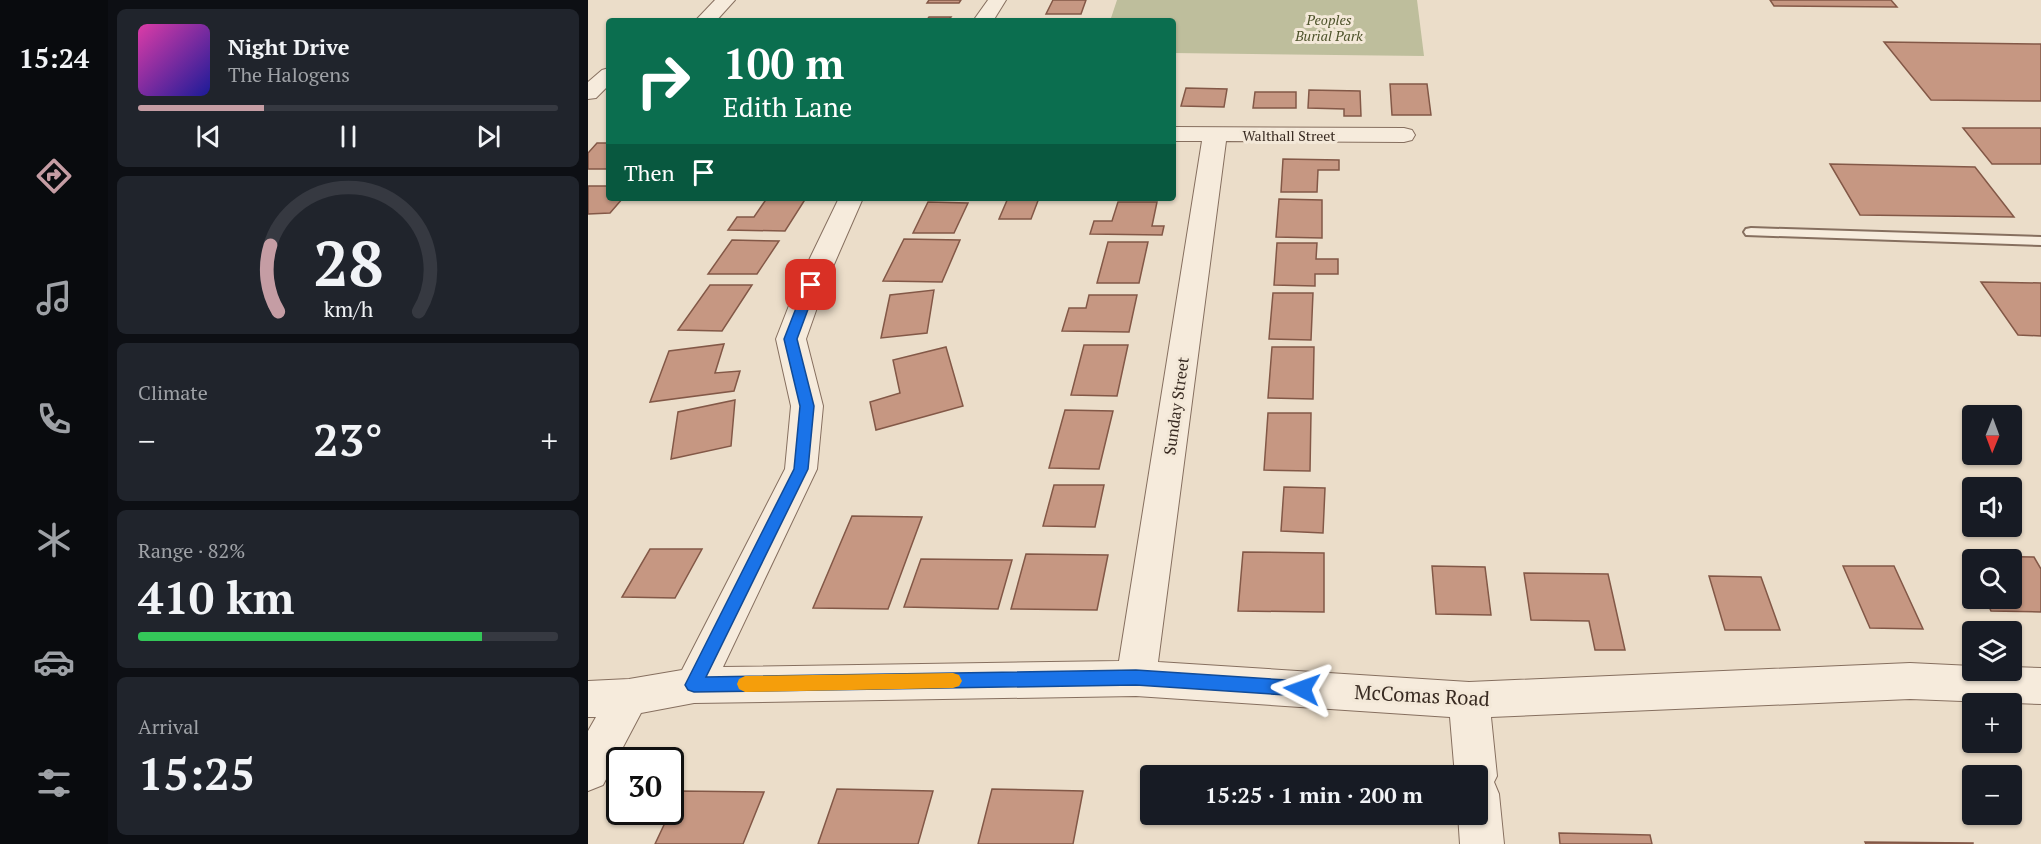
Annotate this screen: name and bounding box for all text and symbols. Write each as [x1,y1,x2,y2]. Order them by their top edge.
park label: Peoples Burial Park [1294,10,1363,45]
text: Night Drive [228,32,350,61]
text: 100 m [723,35,844,91]
text: 15:24 [19,40,89,76]
icon: right [624,42,702,120]
text: The Halogens [228,61,350,88]
text: Edith Lane [723,89,852,125]
icon: previous [192,120,225,153]
icon: pause [332,120,365,153]
icon: next [472,120,505,153]
street label: Walthall Street [1242,126,1336,145]
icon: directions [33,155,75,197]
icon: arrive [687,156,720,189]
text: Then [624,158,675,187]
text: 28 [313,221,383,304]
pin [785,259,836,310]
icon: arrive [794,268,827,301]
icon: music [33,277,75,319]
text: km/h [323,295,373,323]
street label: Sunday Street [1158,355,1194,456]
text: Climate [138,379,208,406]
icon: phone [33,398,75,440]
north arrow [1962,405,2022,465]
map controls [1962,405,2022,825]
text: 23° [313,409,383,469]
text: − [138,419,156,462]
text: + [540,419,558,462]
button: sound [1962,477,2022,537]
icon: climate [33,519,75,561]
text: Range · 82% [138,537,245,564]
button: search [1962,549,2022,609]
text: 410 km [138,567,294,627]
button: layers [1962,621,2022,681]
icon: car [33,641,75,683]
position arrow [1270,657,1334,721]
street label: McComas Road [1354,678,1490,712]
button: + [1962,693,2022,753]
text: Arrival [138,713,199,740]
text: 15:25 [138,743,255,803]
speed limit sign: 30 [606,747,684,825]
icon: filters [33,762,75,804]
button: − [1962,765,2022,825]
text: 15:25 · 1 min · 200 m [1205,780,1423,809]

